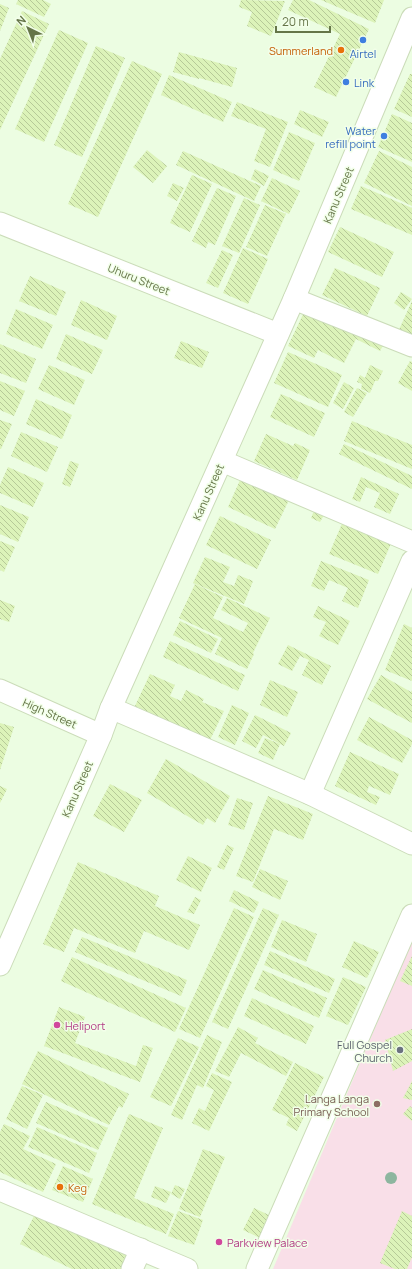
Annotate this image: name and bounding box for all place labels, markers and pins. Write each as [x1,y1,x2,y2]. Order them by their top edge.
marker: Airtel [358,35,368,45]
place label: Summerland [269,43,333,58]
marker: Summerland [336,45,346,55]
place label: Airtel [350,46,376,61]
place label: Link [354,75,375,90]
marker: Link [341,77,351,87]
place label: Water refill point [325,123,376,151]
marker: Water refill point [379,131,389,141]
place label: Heliport [65,1018,106,1033]
marker: Heliport [52,1020,62,1030]
place label: Full Gospel Church [337,1037,392,1065]
marker: Full Gospel Church [395,1045,405,1055]
place label: Langa Langa Primary School [294,1091,369,1119]
marker: Langa Langa Primary School [372,1099,382,1109]
place label: Keg [68,1180,87,1195]
marker: Keg [55,1182,65,1192]
place label: Parkview Palace [227,1235,308,1250]
marker: Parkview Palace [214,1237,224,1247]

